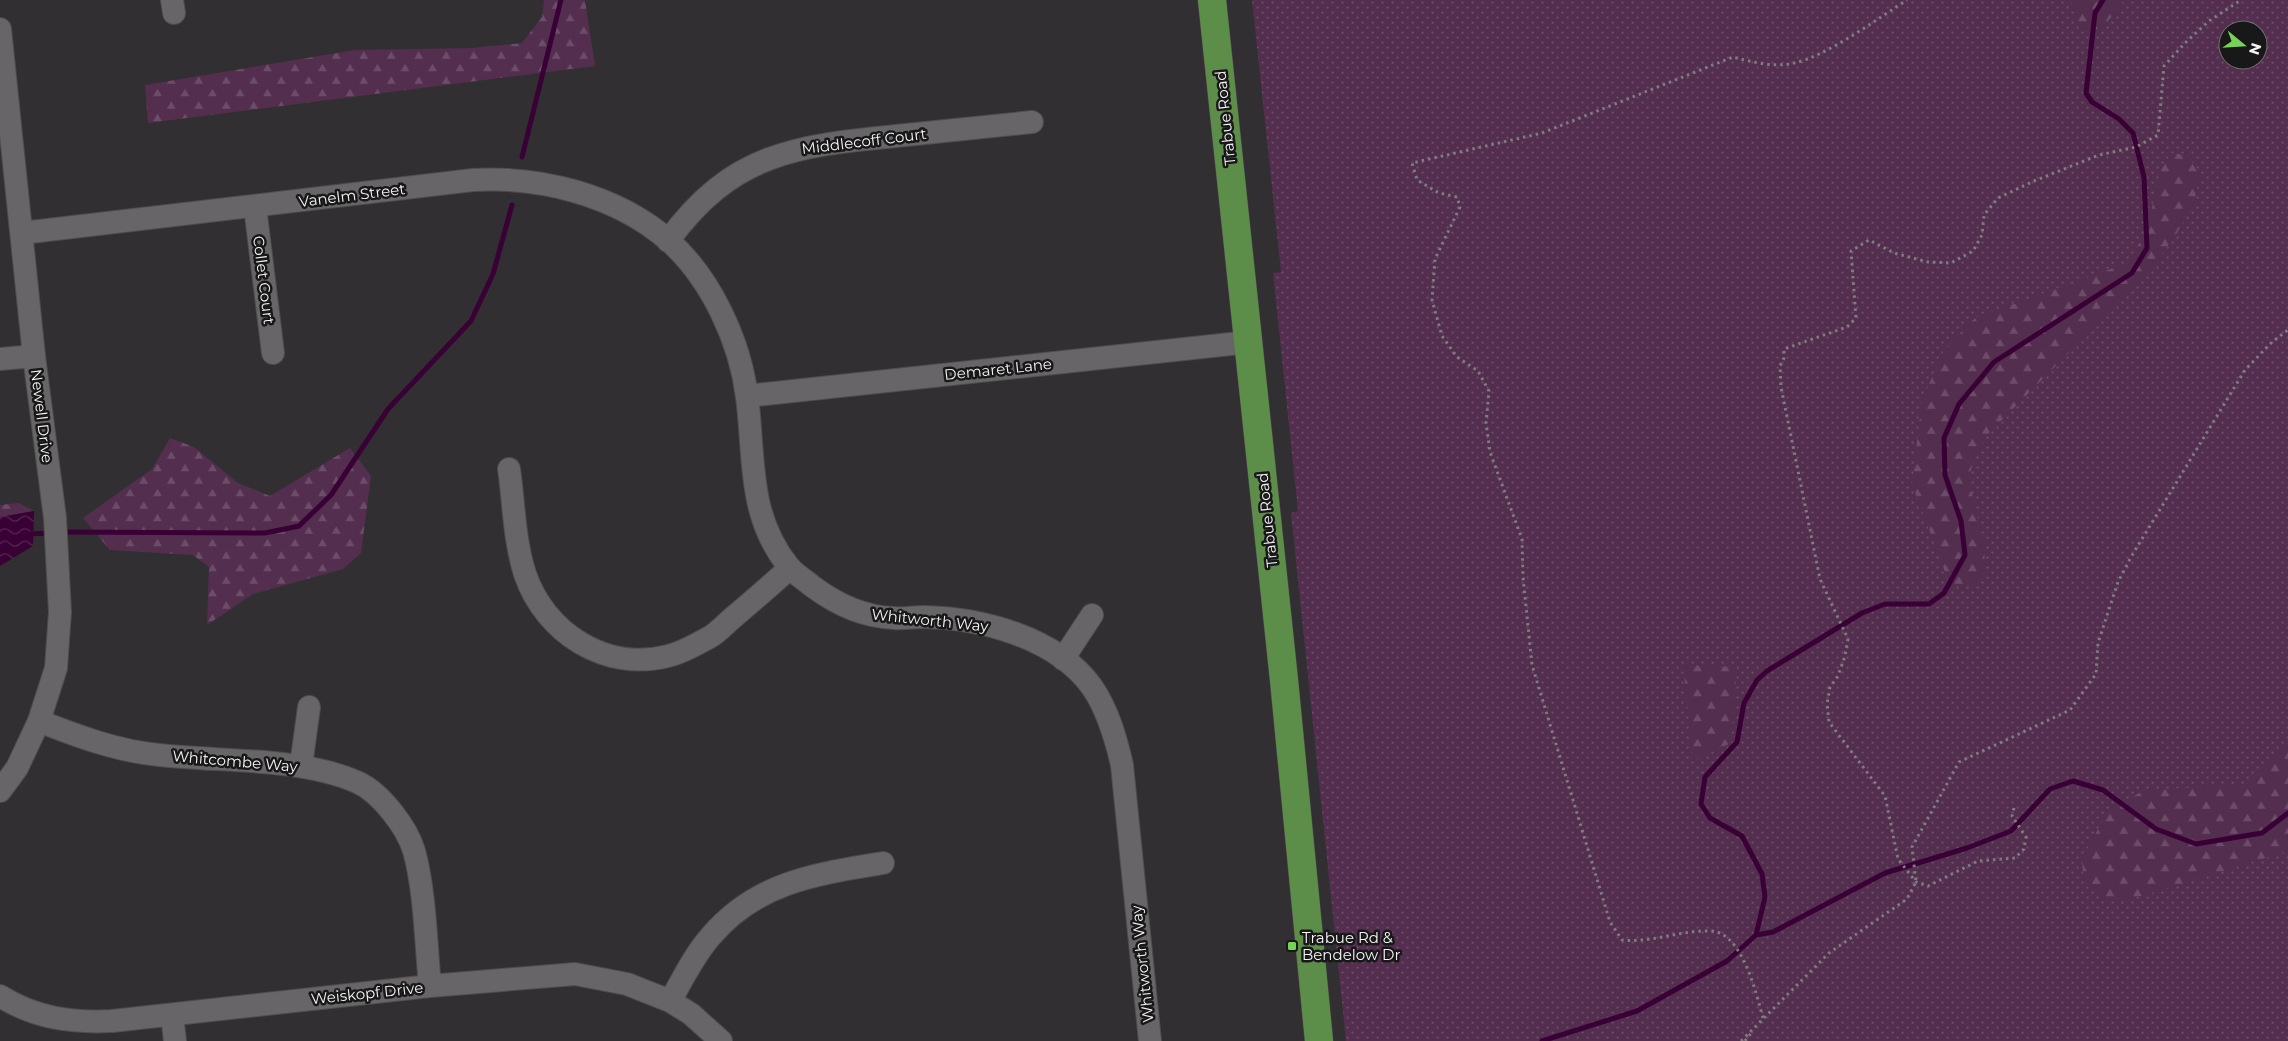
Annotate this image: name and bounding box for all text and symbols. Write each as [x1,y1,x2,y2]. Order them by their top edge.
north arrow [2218,20,2268,70]
text: N [2245,41,2266,57]
street label: Trabue Road [1211,70,1239,166]
street label: Middlecoff Court [800,124,928,158]
street label: Vanelm Street [298,179,406,211]
street label: Collet Court [249,235,279,325]
street label: Demaret Lane [943,354,1053,384]
street label: Newell Drive [27,368,57,464]
street label: Trabue Road [1253,472,1281,568]
street label: Whitworth Way [870,604,990,636]
street label: Whitcombe Way [172,746,299,776]
street label: Whitworth Way [1126,904,1158,1024]
place label: Trabue Rd & Bendelow Dr [1302,928,1400,964]
marker: Trabue Rd & Bendelow Dr [1286,940,1298,952]
street label: Weiskopf Drive [310,978,424,1008]

